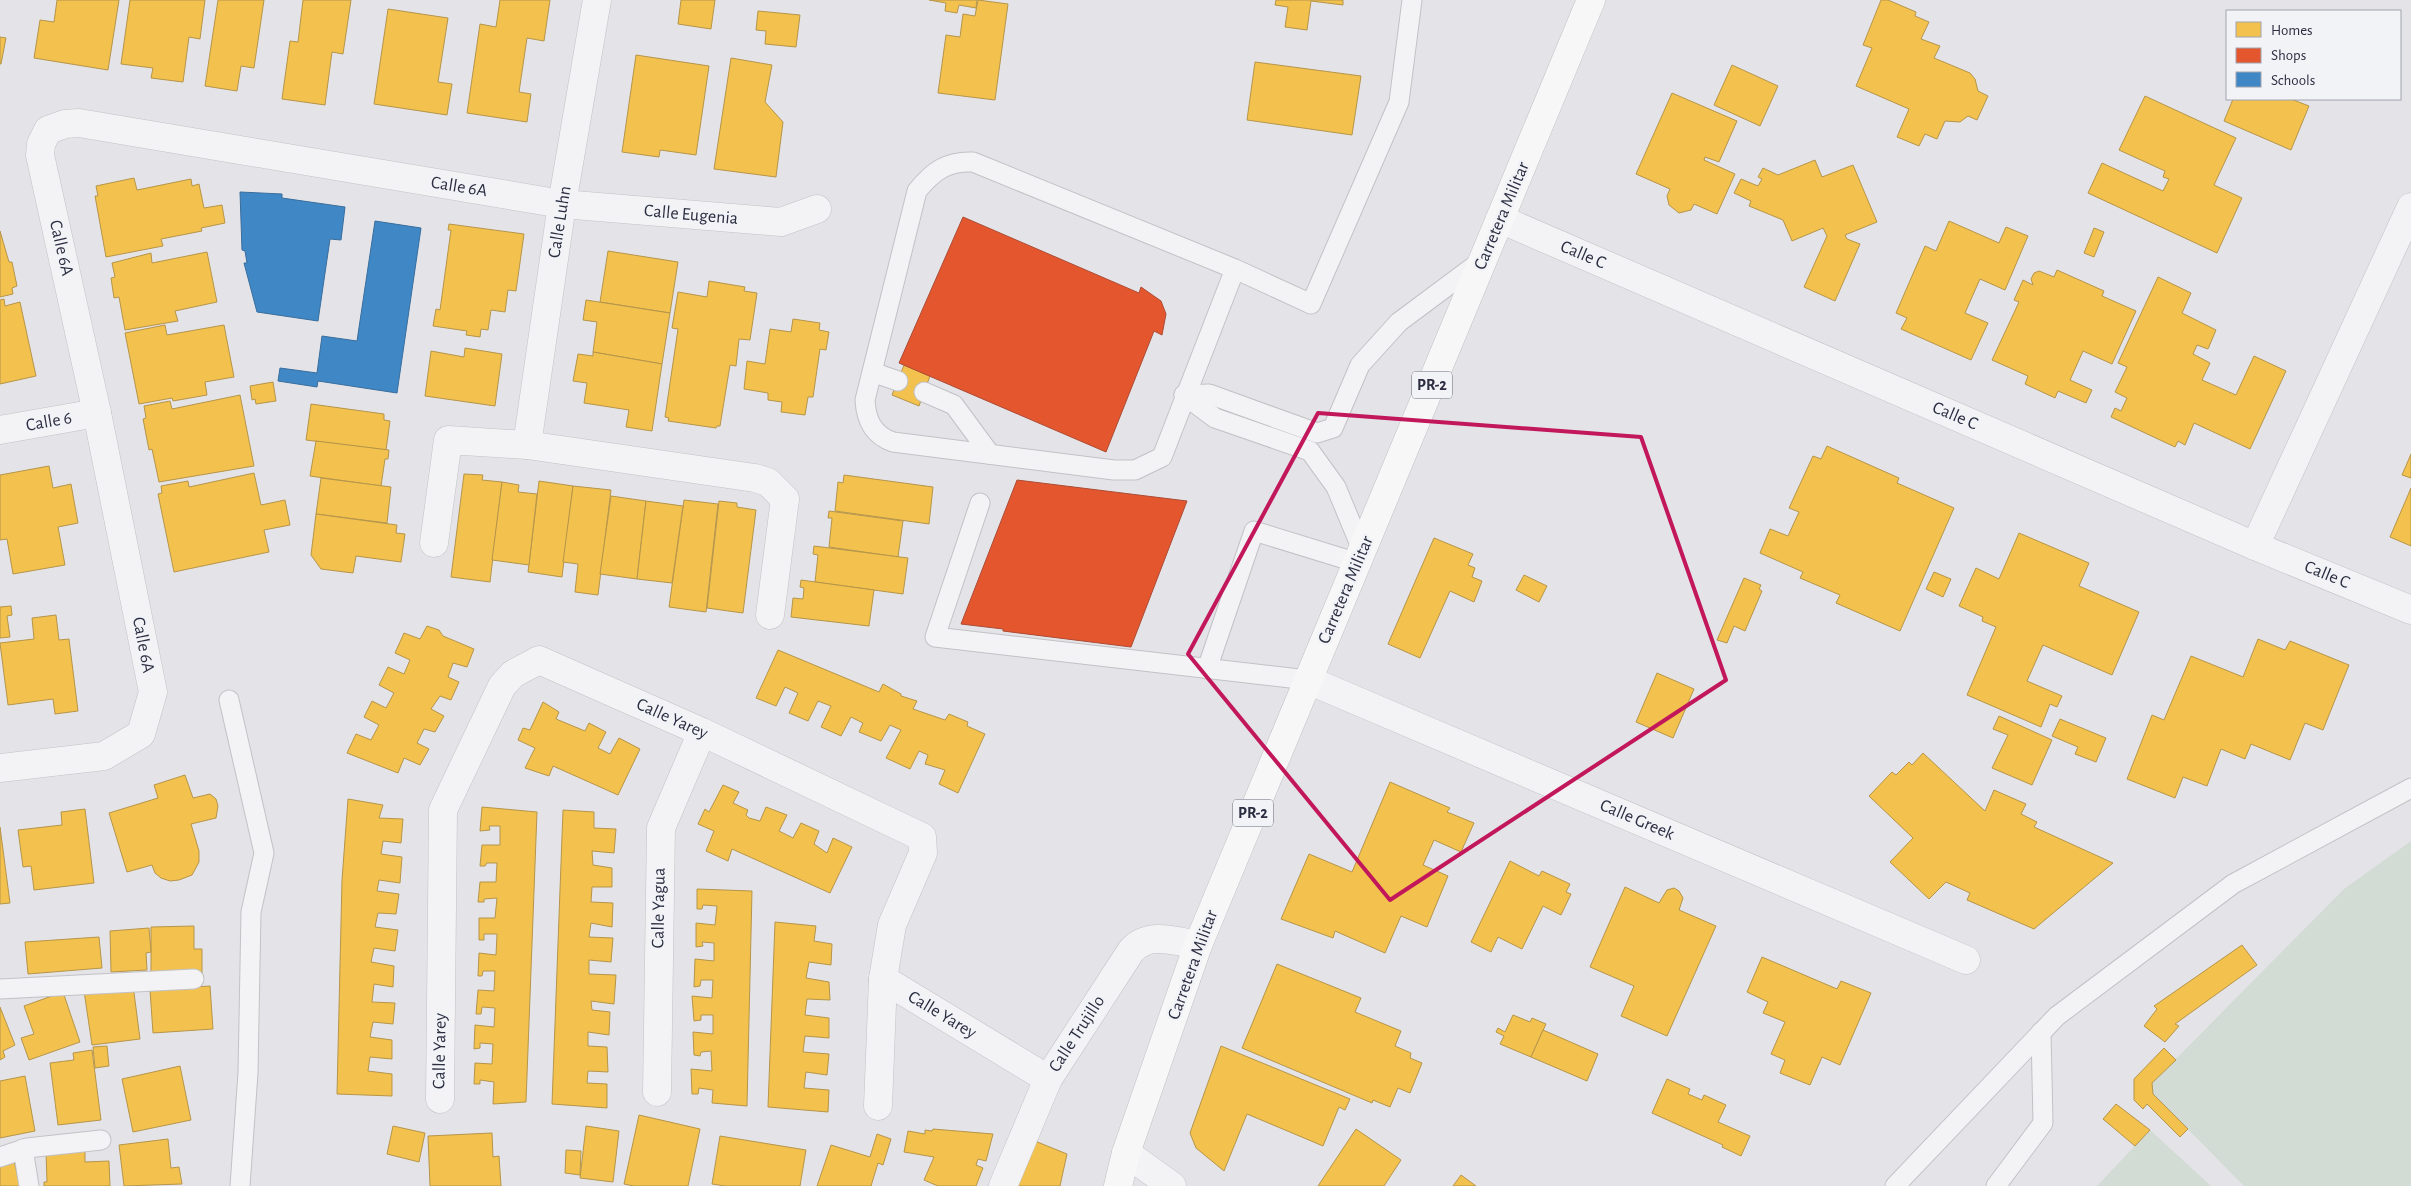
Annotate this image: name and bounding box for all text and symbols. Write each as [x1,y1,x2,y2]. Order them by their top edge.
legend [2226,10,2401,100]
text: Homes [2271,23,2313,38]
text: Shops [2271,48,2306,63]
text: Schools [2271,73,2315,88]
street label: Carretera Militar [1471,159,1533,273]
street label: Calle 6A [430,174,489,200]
street label: Calle Luhn [545,185,575,259]
street label: Calle Eugenia [643,202,739,228]
street label: Calle 6A [46,218,76,278]
street label: Calle C [1558,237,1608,273]
road number: PR-2 [1412,372,1452,398]
street label: Calle C [1930,398,1980,434]
street label: Calle 6 [25,409,73,435]
street label: Carretera Militar [1315,533,1377,647]
street label: Calle C [2302,558,2352,592]
street label: Calle 6A [129,615,157,675]
street label: Calle Yarey [634,695,711,743]
street label: Calle Greek [1597,796,1678,844]
road number: PR-2 [1233,800,1273,826]
street label: Calle Yagua [649,867,669,949]
street label: Carretera Militar [1165,908,1221,1022]
street label: Calle Yarey [905,988,980,1042]
street label: Calle Trujillo [1046,992,1108,1076]
street label: Calle Yarey [430,1012,450,1089]

